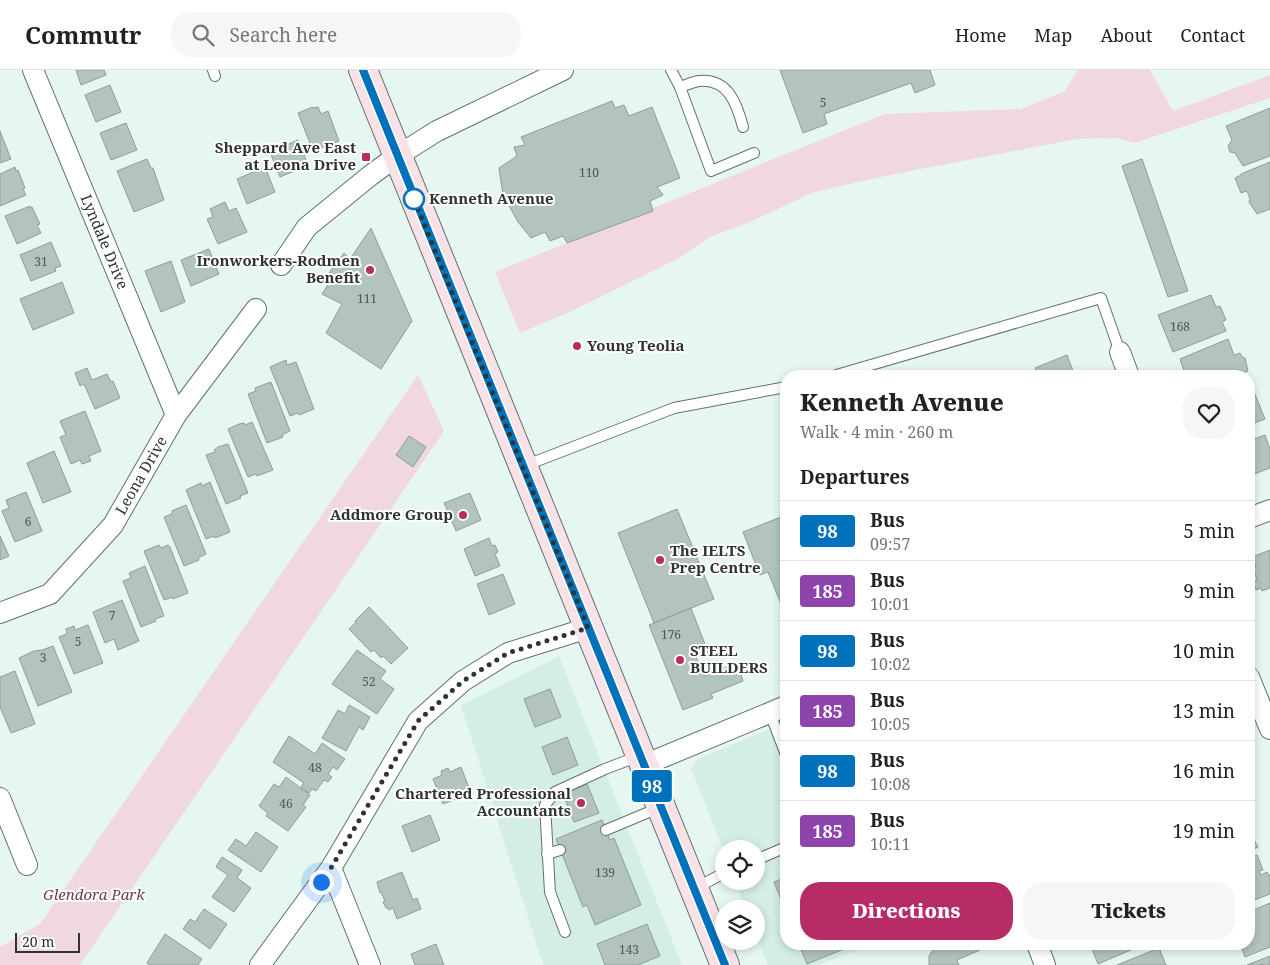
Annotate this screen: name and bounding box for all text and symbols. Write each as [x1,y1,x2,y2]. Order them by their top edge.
search box [171,12,521,57]
text: Commutr [25,18,141,51]
icon: search [189,21,217,49]
text: Search here [229,22,337,48]
text: Home [955,23,1006,47]
text: Map [1034,23,1072,47]
text: About [1100,23,1152,47]
text: Contact [1180,23,1245,47]
house number: 5 [820,94,826,111]
place label: Sheppard Ave East at Leona Drive [215,137,356,174]
marker: Sheppard Ave East at Leona Drive [360,151,372,163]
house number: 110 [579,164,599,181]
marker: Kenneth Avenue [403,188,425,210]
place label: Kenneth Avenue [429,188,554,208]
street label: Lyndale Drive [77,191,134,292]
place label: Ironworkers-Rodmen Benefit [196,250,360,287]
house number: 31 [34,253,48,270]
marker: Ironworkers-Rodmen Benefit [364,264,376,276]
house number: 111 [357,290,377,307]
house number: 168 [1170,318,1190,335]
place label: Young Teolia [587,335,684,355]
marker: Young Teolia [571,340,583,352]
text: Kenneth Avenue [800,385,1004,418]
button: heart [1183,387,1235,439]
text: Walk · 4 min · 260 m [800,421,953,443]
street label: Leona Drive [110,432,171,518]
text: Departures [800,464,909,490]
place label: Addmore Group [330,504,453,524]
text: Bus [870,507,905,533]
marker: Addmore Group [457,509,469,521]
house number: 6 [25,513,32,530]
text: 5 min [1183,518,1235,544]
text: 98 [817,519,838,543]
text: 09:57 [870,533,910,555]
place label: The IELTS Prep Centre [670,540,761,577]
marker: The IELTS Prep Centre [654,554,666,566]
text: Bus [870,567,905,593]
text: 9 min [1183,578,1235,604]
text: 185 [812,579,843,603]
text: 10:01 [870,593,910,615]
house number: 7 [109,607,116,624]
house number: 176 [661,626,681,643]
text: Bus [870,627,905,653]
house number: 5 [75,633,81,650]
text: 10 min [1173,638,1235,664]
text: 98 [817,639,838,663]
place label: STEEL BUILDERS [690,640,768,677]
house number: 3 [40,649,47,666]
text: 10:02 [870,653,910,675]
marker: STEEL BUILDERS [674,654,686,666]
house number: 52 [362,673,376,690]
text: Bus [870,687,905,713]
text: 13 min [1173,698,1235,724]
text: 185 [812,699,843,723]
text: 10:05 [870,713,910,735]
text: Bus [870,747,905,773]
text: 16 min [1173,758,1235,784]
house number: 48 [308,759,322,776]
text: 98 [817,759,838,783]
line badge: 98 [630,770,674,802]
text: 10:08 [870,773,910,795]
text: 98 [642,774,662,798]
place label: Chartered Professional Accountants [395,783,572,820]
house number: 46 [279,795,293,812]
marker: Chartered Professional Accountants [575,797,587,809]
text: Bus [870,807,905,833]
text: 19 min [1173,818,1235,844]
text: 185 [812,819,843,843]
text: 10:11 [870,833,910,855]
map controls [715,840,765,950]
button: locate [715,840,765,890]
house number: 139 [595,864,615,881]
your location [309,870,334,895]
button: Directions [800,882,1013,940]
button: Tickets [1023,882,1235,940]
park label: Glendora Park [43,884,145,904]
button: layers [715,900,765,950]
scale bar [15,930,80,953]
text: 20 m [22,932,55,951]
house number: 143 [619,941,639,958]

